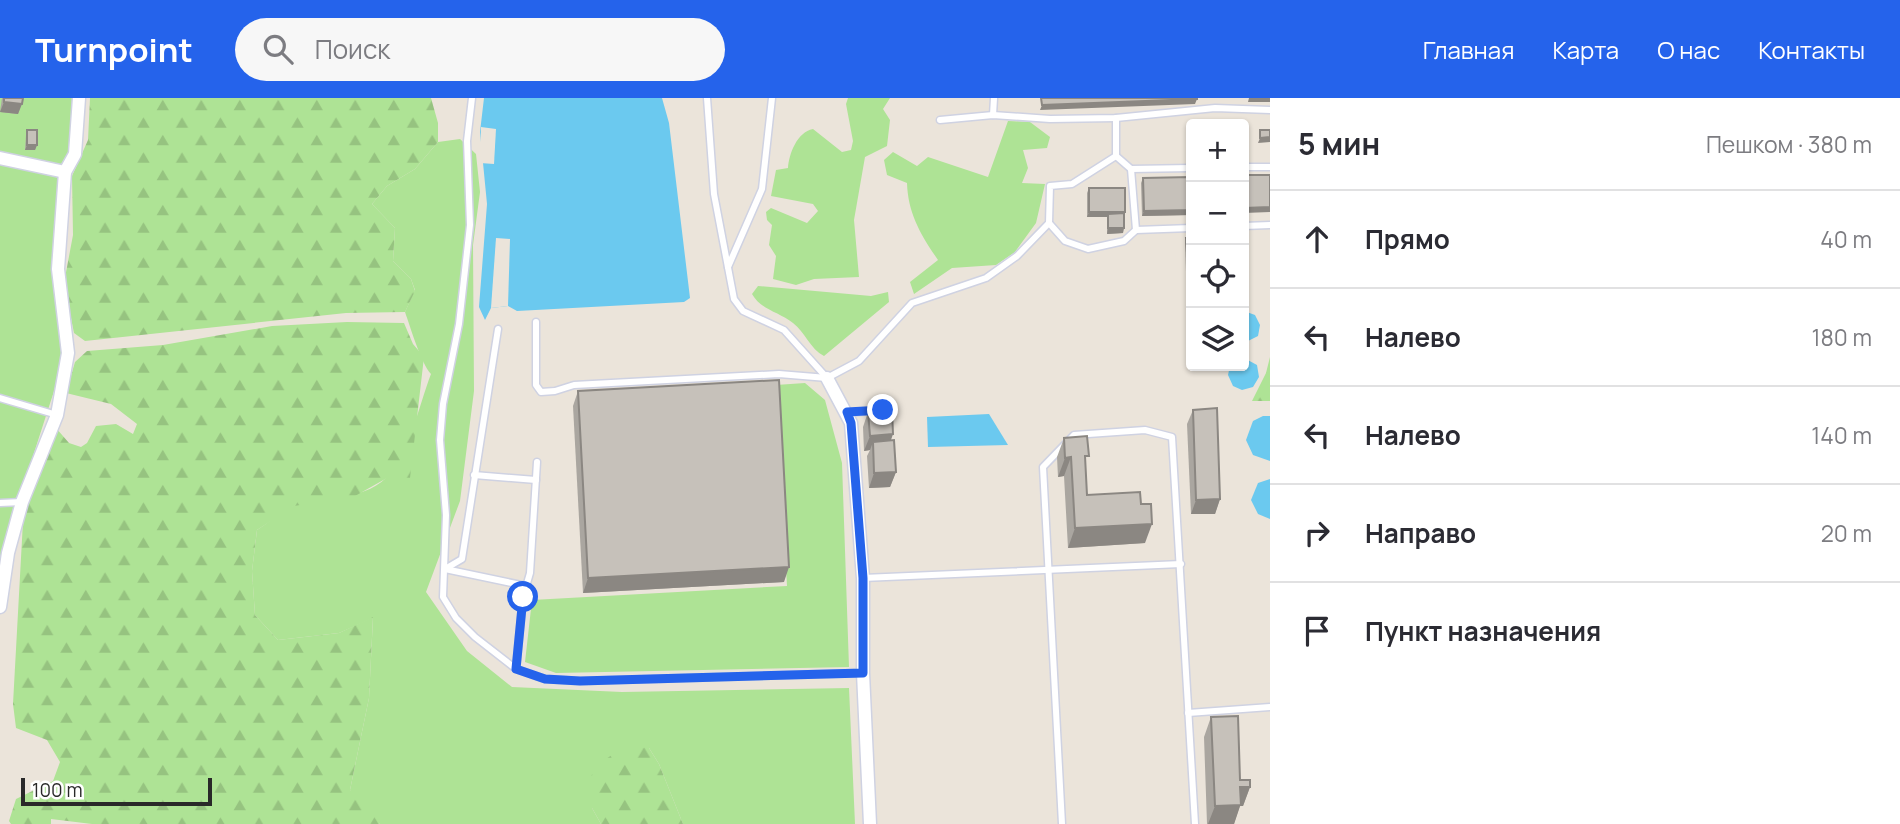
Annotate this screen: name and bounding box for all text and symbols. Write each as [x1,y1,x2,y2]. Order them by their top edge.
search box [235,18,725,81]
text: Turnpoint [35,27,193,72]
icon: search [259,30,297,68]
text: Поиск [315,31,390,67]
text: Главная [1423,33,1514,66]
text: Карта [1552,33,1619,66]
text: О нас [1657,33,1720,66]
text: Контакты [1758,33,1865,66]
map controls [1186,119,1249,371]
button: + [1186,119,1249,182]
text: 5 мин [1298,123,1380,164]
text: Пешком · 380 m [1706,128,1872,160]
button: − [1186,182,1249,245]
icon: ahead [1298,220,1336,258]
text: Прямо [1365,221,1450,257]
text: 40 m [1820,223,1872,255]
button: locate [1186,245,1249,308]
button: layers [1186,308,1249,371]
icon: left [1298,318,1336,356]
text: Налево [1365,319,1461,355]
text: 180 m [1812,321,1872,353]
route end [867,394,898,425]
icon: left [1298,416,1336,454]
text: Налево [1365,417,1461,453]
text: 140 m [1811,419,1872,451]
icon: right [1298,514,1336,552]
text: Направо [1365,515,1476,551]
text: 20 m [1821,517,1872,549]
route start [507,581,538,612]
icon: arrive [1298,612,1336,650]
text: Пункт назначения [1365,613,1601,649]
scale bar [21,775,212,807]
text: 100 m [32,777,83,803]

